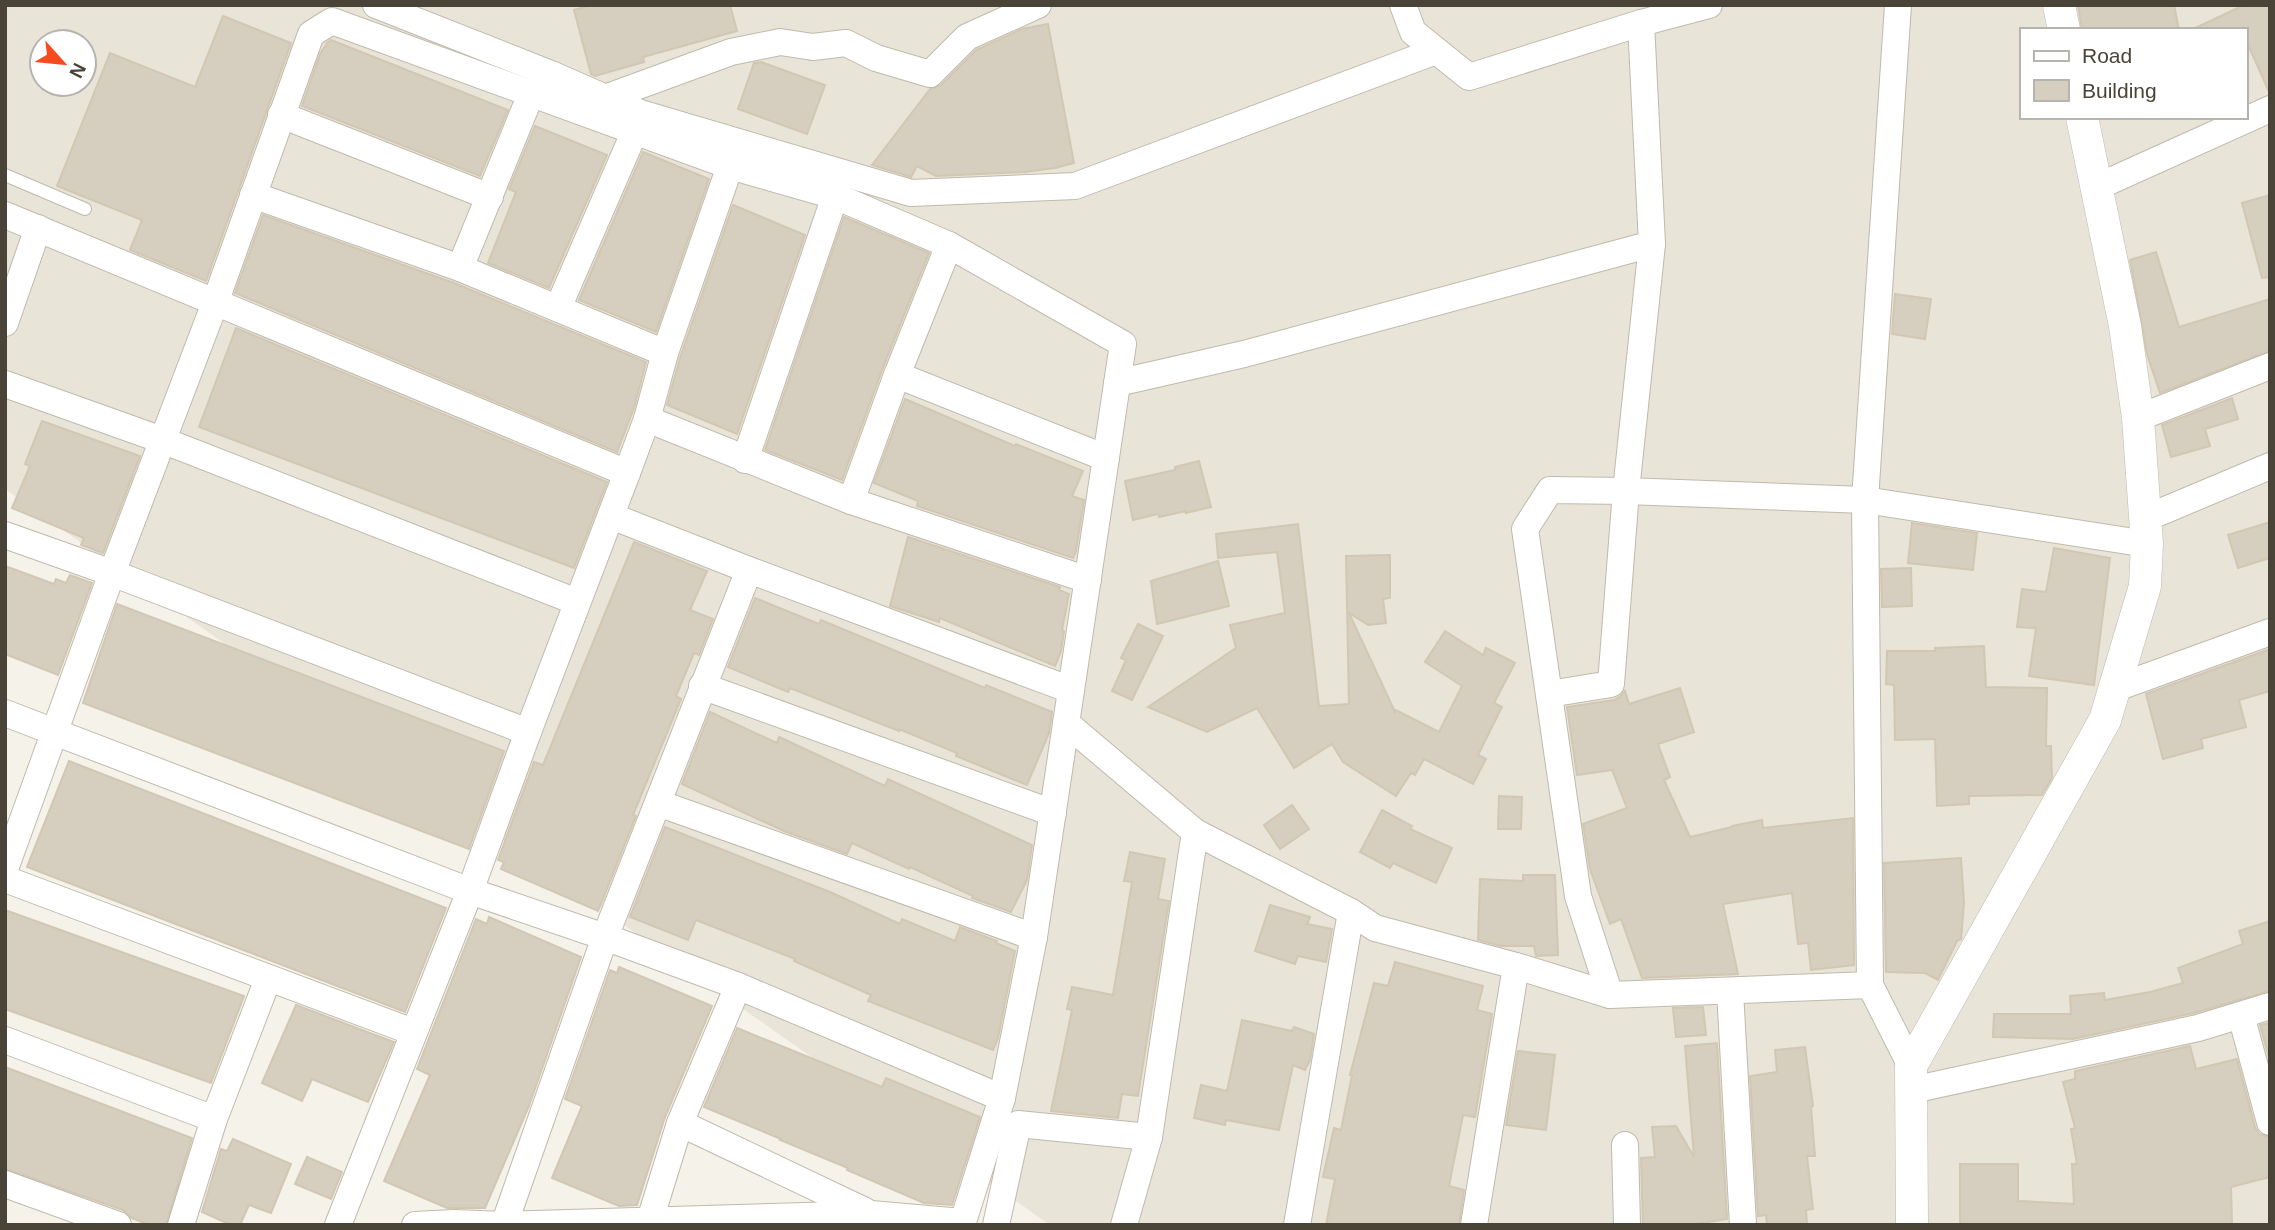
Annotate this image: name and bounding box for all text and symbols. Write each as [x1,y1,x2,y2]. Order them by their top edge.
north arrow [28,28,98,98]
legend [2020,28,2247,119]
text: Road [2082,44,2132,67]
text: N [65,60,90,81]
text: Building [2082,79,2157,102]

